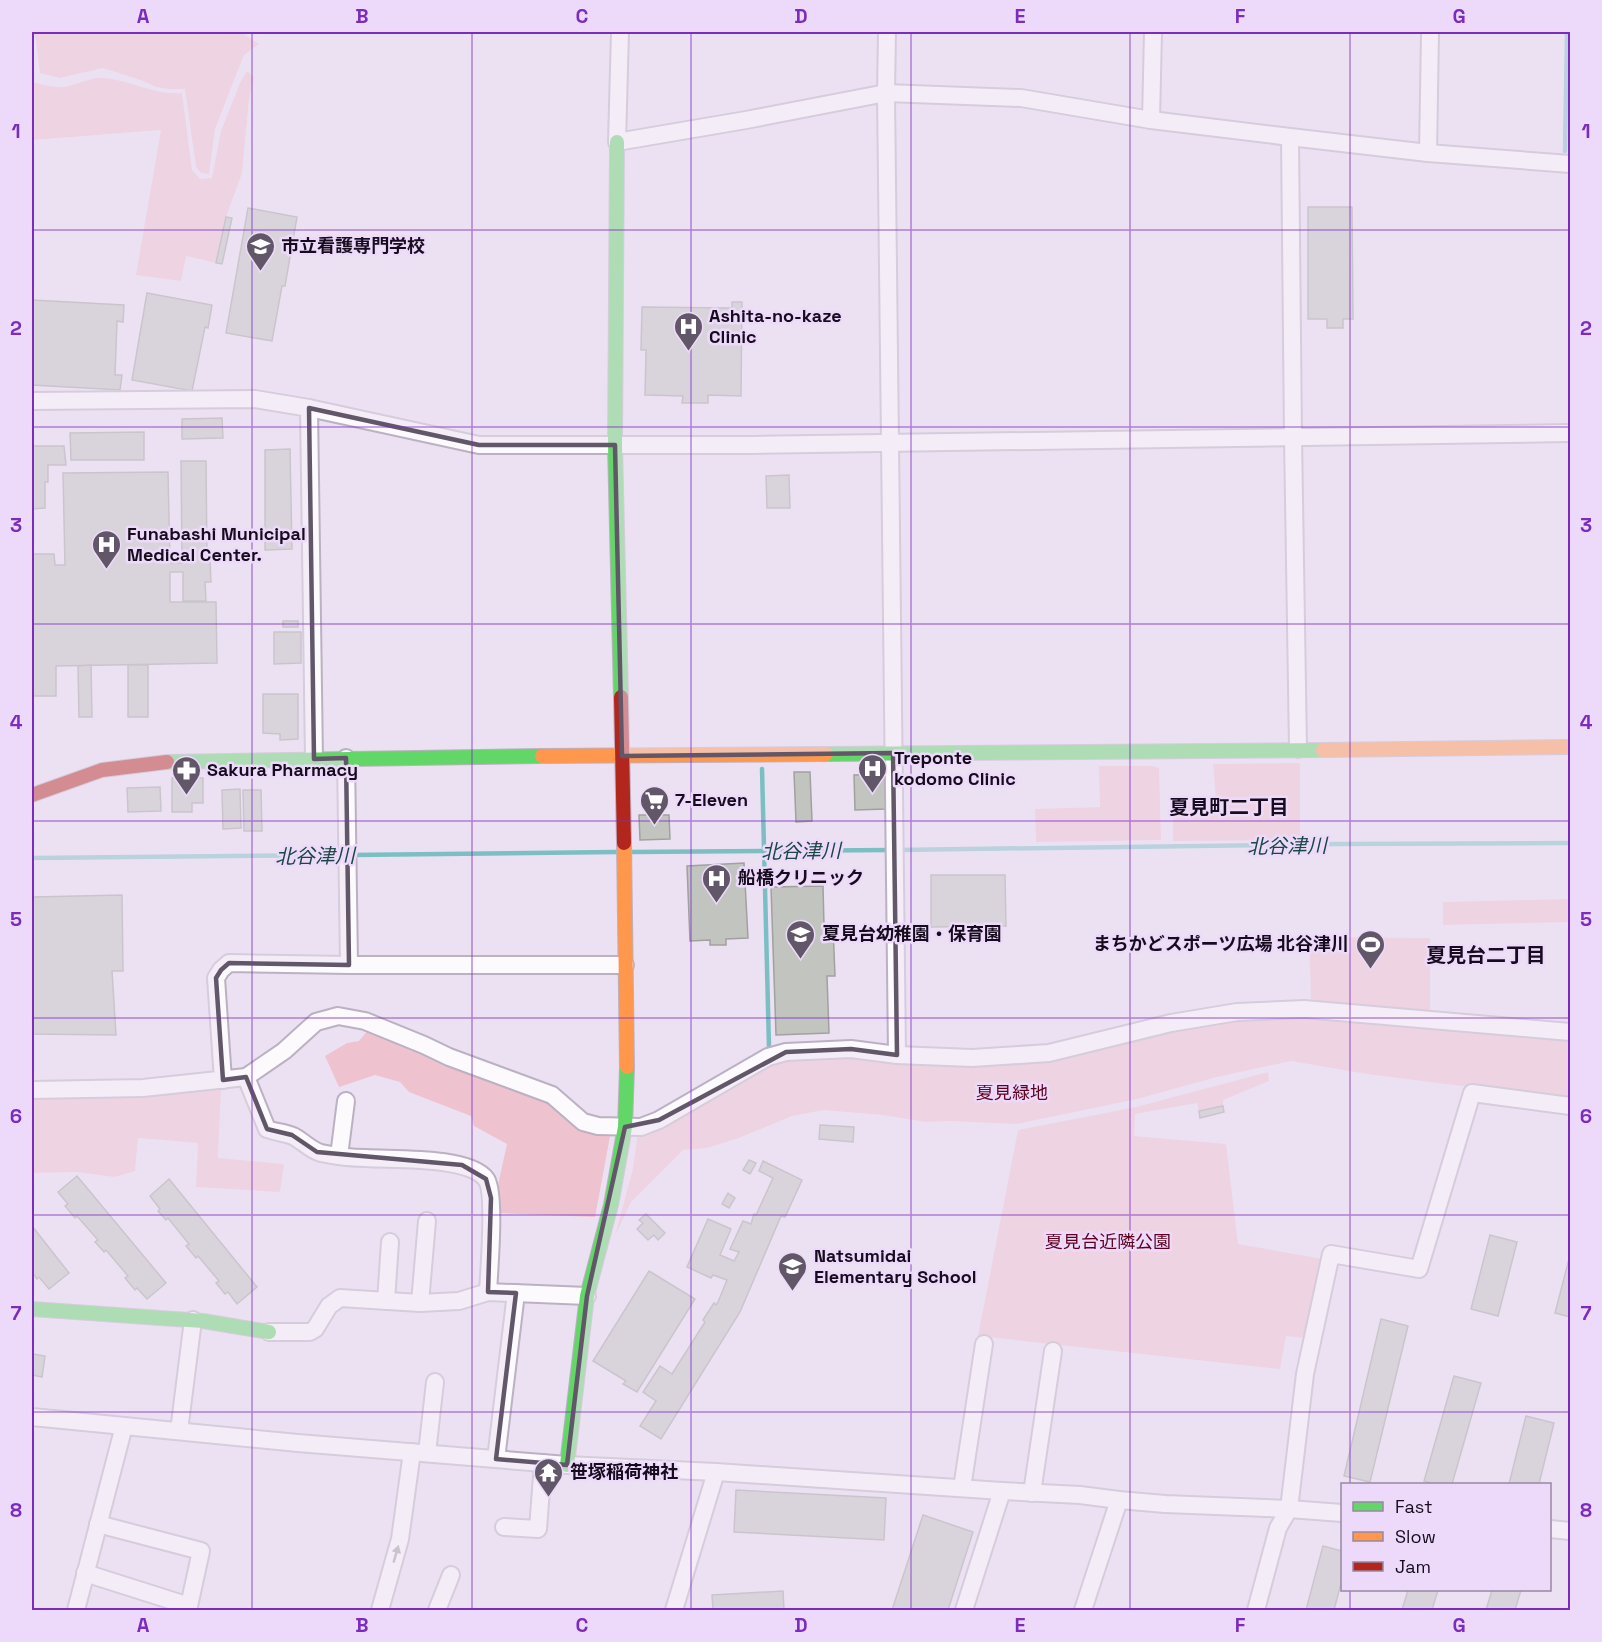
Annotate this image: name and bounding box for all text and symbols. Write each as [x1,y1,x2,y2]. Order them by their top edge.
text: A [137,3,150,29]
text: B [355,3,369,29]
text: C [576,3,589,29]
text: D [794,3,808,29]
text: E [1014,3,1026,29]
text: F [1235,3,1246,29]
text: G [1452,3,1466,29]
text: 1 [11,118,21,144]
text: 1 [1581,118,1591,144]
school or university icon: 市立看護専門学校 [244,230,276,272]
place label: 市立看護専門学校 [281,234,425,257]
place label: Ashita-no-kaze Clinic [709,304,842,348]
hospital icon: Ashita-no-kaze Clinic [672,310,704,352]
text: 2 [10,315,22,341]
text: 2 [1580,315,1592,341]
text: 3 [10,512,22,538]
text: 3 [1580,512,1592,538]
place label: Funabashi Municipal Medical Center. [127,522,306,566]
hospital icon: Funabashi Municipal Medical Center. [90,528,122,570]
text: 4 [10,709,23,735]
text: 4 [1580,709,1593,735]
place label: Treponte kodomo Clinic [894,746,1016,790]
hospital icon: Treponte kodomo Clinic [857,752,889,794]
pharmacy icon: Sakura Pharmacy [170,754,202,796]
place label: Sakura Pharmacy [207,758,358,781]
supermarket icon: 7-Eleven [638,784,670,826]
place label: 7-Eleven [675,788,748,811]
district label: 夏見町二丁目 [1169,794,1289,820]
water label: 北谷津川 [1247,832,1329,860]
water label: 北谷津川 [761,837,843,865]
water label: 北谷津川 [275,842,357,870]
hospital icon: 船橋クリニック [701,862,733,904]
place label: 船橋クリニック [738,866,864,889]
text: 5 [10,906,22,932]
text: 5 [1580,906,1592,932]
school or university icon: 夏見台幼稚園・保育園 [785,918,817,960]
place label: 夏見台幼稚園・保育園 [822,922,1002,945]
sports icon: まちかどスポーツ広場 北谷津川 [1354,928,1386,970]
place label: まちかどスポーツ広場 北谷津川 [1093,932,1349,955]
district label: 夏見台二丁目 [1426,942,1546,968]
park label: 夏見緑地 [976,1081,1048,1104]
text: 6 [10,1103,22,1129]
text: 6 [1580,1103,1592,1129]
park label: 夏見台近隣公園 [1045,1230,1171,1253]
place label: Natsumidai Elementary School [814,1244,977,1288]
school or university icon: Natsumidai Elementary School [777,1250,809,1292]
text: 7 [10,1300,22,1326]
text: 7 [1580,1300,1592,1326]
temple icon: 笹塚稲荷神社 [533,1456,565,1498]
place label: 笹塚稲荷神社 [570,1460,678,1483]
legend [1341,1483,1551,1591]
text: Fast [1395,1495,1432,1518]
text: 8 [10,1497,22,1523]
text: 8 [1580,1497,1592,1523]
text: Slow [1395,1525,1436,1548]
one-way arrow [391,1545,401,1563]
text: Jam [1395,1555,1431,1578]
text: A [137,1612,150,1638]
text: B [355,1612,369,1638]
text: C [576,1612,589,1638]
text: D [794,1612,808,1638]
text: E [1014,1612,1026,1638]
text: F [1235,1612,1246,1638]
text: G [1452,1612,1466,1638]

